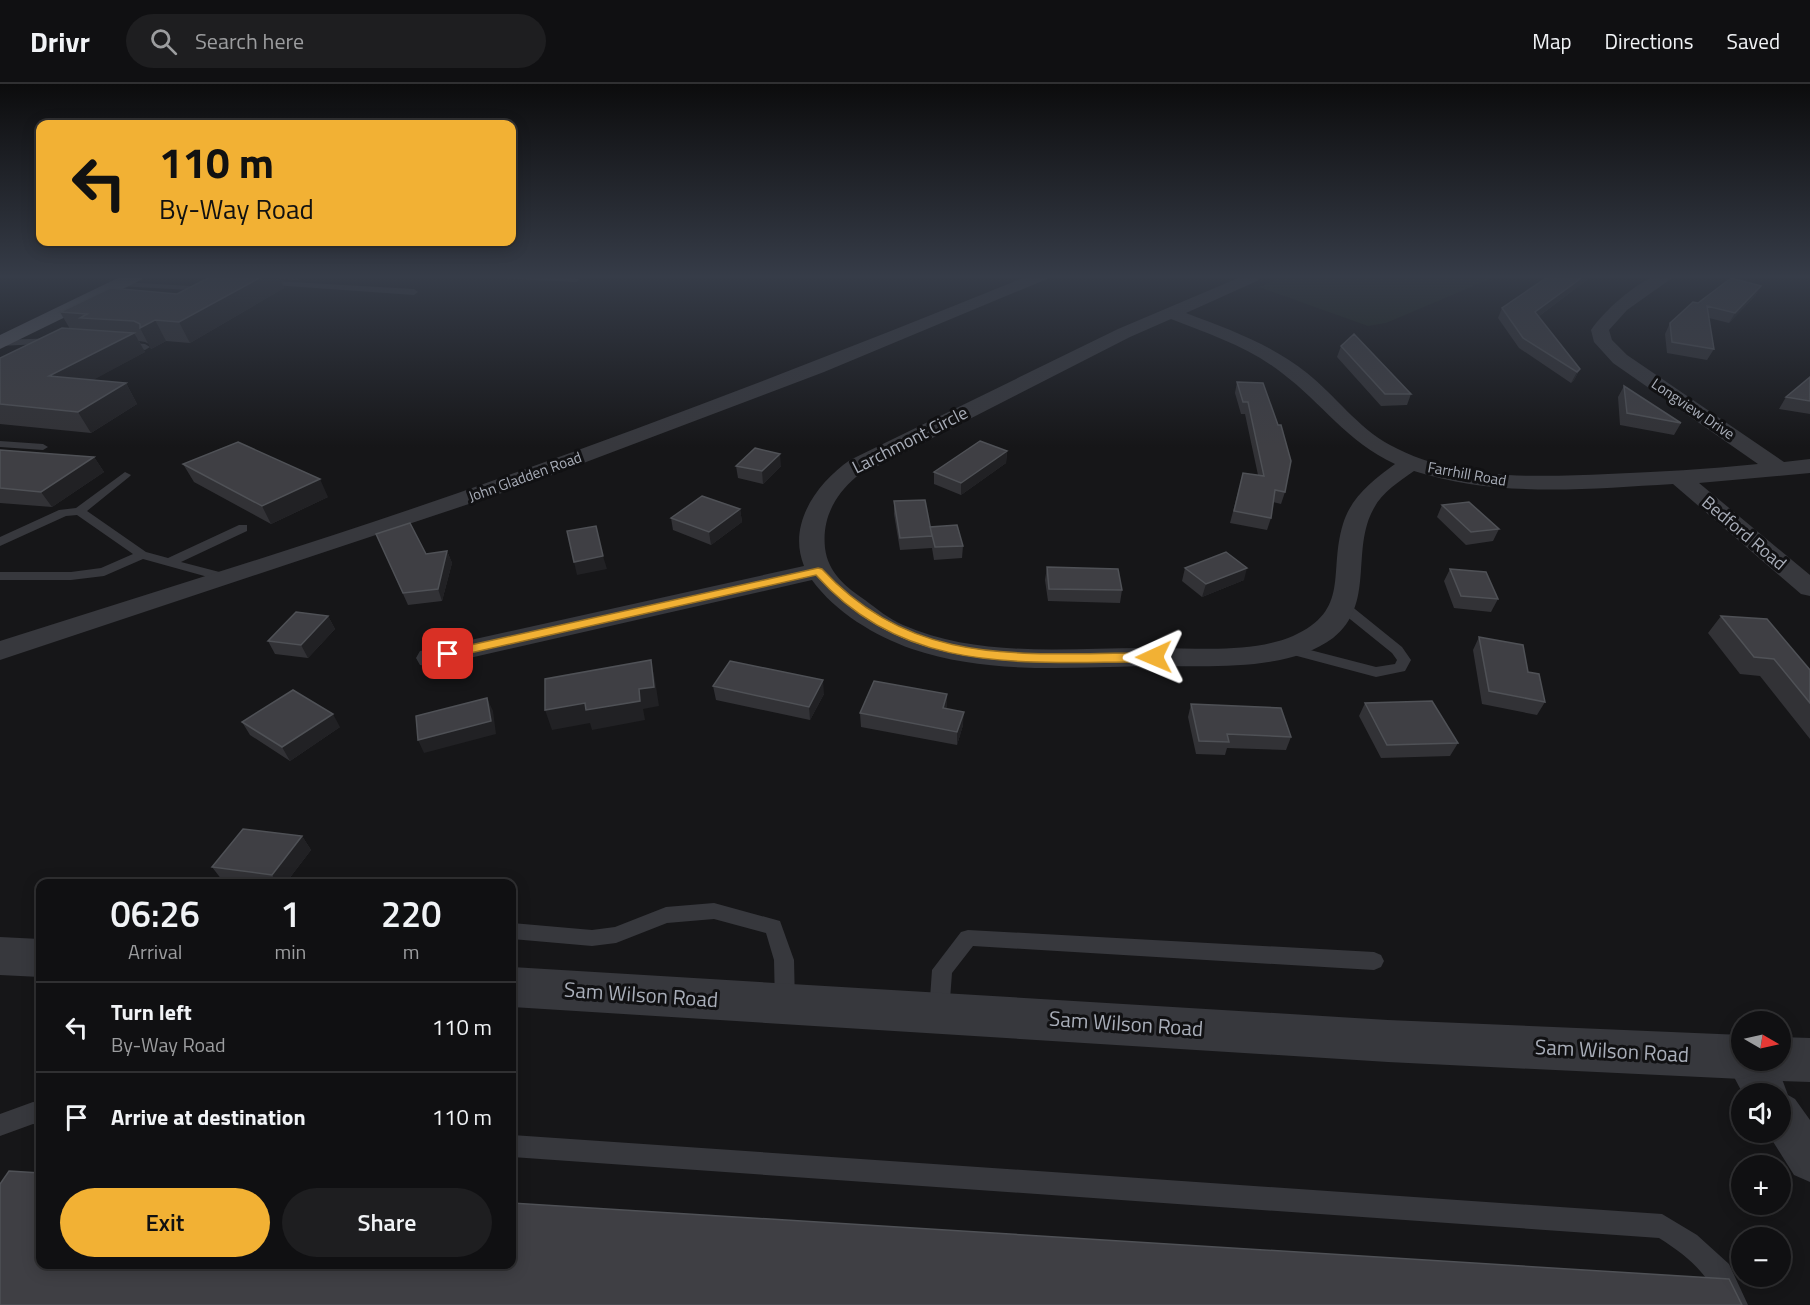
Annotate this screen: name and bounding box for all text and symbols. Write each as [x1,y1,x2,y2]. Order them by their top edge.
search box [126,14,546,68]
text: Drivr [30,20,90,63]
text: Search here [195,24,304,58]
icon: search [147,25,180,58]
text: Map [1532,25,1572,57]
text: Directions [1605,25,1694,57]
text: Saved [1727,25,1780,57]
text: 110 m [159,130,274,194]
icon: left [60,144,138,222]
text: By-Way Road [159,188,314,229]
street label: Longview Drive [1647,372,1740,445]
street label: Larchmont Circle [847,399,972,480]
street label: John Gladden Road [465,445,585,508]
street label: Farrhill Road [1426,455,1508,492]
street label: Bedford Road [1696,489,1793,576]
position arrow [1122,625,1186,689]
pin [422,628,473,679]
icon: arrive [431,637,464,670]
text: 06:26 [111,886,200,941]
text: 1 [280,886,300,941]
text: 220 [381,886,441,941]
text: Arrival [128,936,182,967]
text: min [274,936,306,967]
text: m [403,936,419,967]
street label: Sam Wilson Road [563,973,719,1015]
text: Turn left [111,995,192,1029]
street label: Sam Wilson Road [1048,1002,1204,1044]
text: 110 m [432,1010,492,1044]
icon: left [60,1011,93,1044]
north arrow [1731,1011,1791,1071]
map controls [1731,1011,1791,1287]
text: By-Way Road [111,1029,226,1060]
street label: Sam Wilson Road [1534,1030,1690,1070]
button: sound [1731,1083,1791,1143]
text: Arrive at destination [111,1100,306,1134]
text: 110 m [432,1100,492,1134]
icon: arrive [60,1101,93,1134]
button: + [1731,1155,1791,1215]
button: Exit [60,1188,270,1257]
button: Share [282,1188,492,1257]
button: − [1731,1227,1791,1287]

